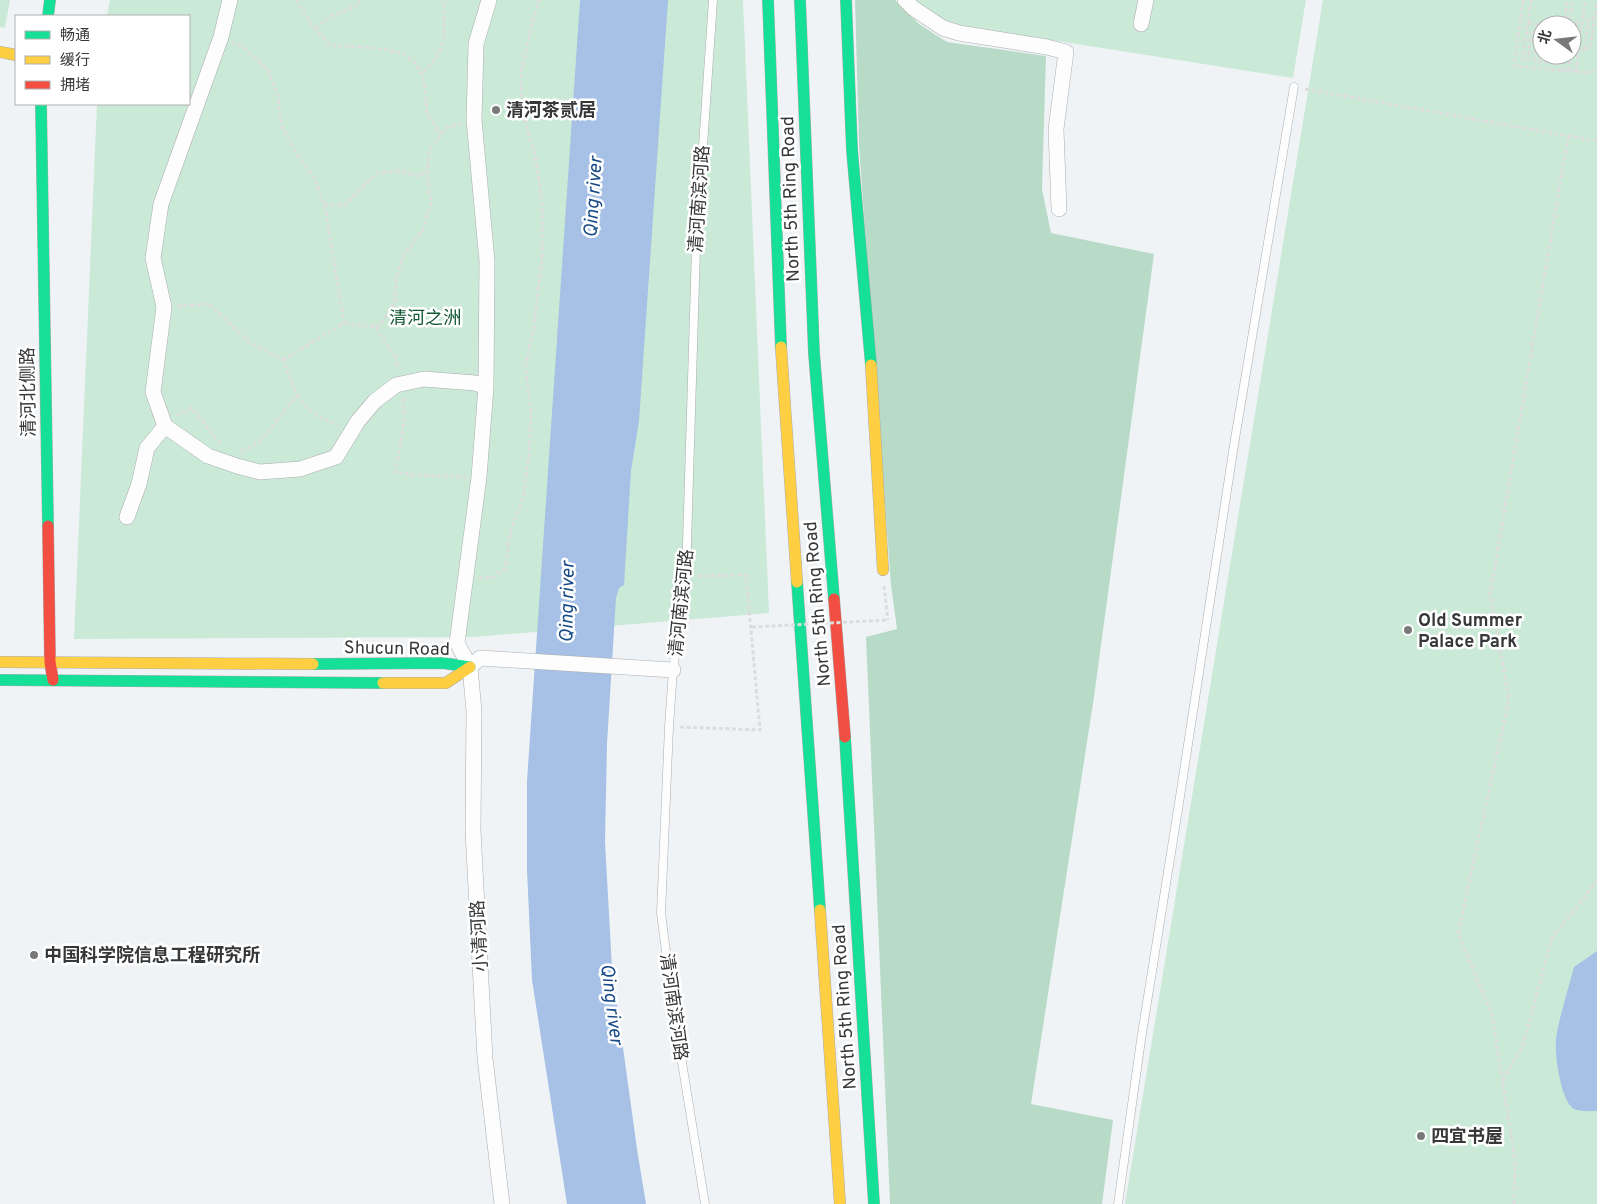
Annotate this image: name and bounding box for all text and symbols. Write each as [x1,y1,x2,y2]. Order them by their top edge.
legend [15,15,190,105]
north arrow [1532,15,1582,65]
text: 畅通 [60,27,90,46]
text: 北 [1536,28,1556,46]
text: 缓行 [60,52,90,71]
text: 拥堵 [60,77,90,96]
place label: 清河·茶贰居 [506,100,596,123]
marker: 清河·茶贰居 [490,104,502,116]
street label: North 5th Ring Road [777,116,806,282]
street label: 清河南滨河路 [685,144,716,254]
water label: Qing river [579,154,609,238]
park label: 清河之洲 [389,308,461,331]
street label: 清河北侧路 [17,347,42,437]
street label: North 5th Ring Road [800,520,837,687]
street label: 清河南滨河路 [665,548,700,658]
water label: Qing river [555,560,581,643]
place label: Old Summer Palace Park [1418,610,1523,654]
marker: Old Summer Palace Park [1402,624,1414,636]
street label: Shucun Road [344,637,450,662]
street label: 小清河路 [467,899,494,972]
street label: North 5th Ring Road [828,923,863,1090]
place label: 中国科学院信息工程研究所 [44,945,260,968]
marker: 中国科学院信息工程研究所 [28,949,40,961]
street label: 清河南滨河路 [654,952,691,1062]
water label: Qing river [594,963,628,1048]
place label: 四宜书屋 [1431,1126,1503,1149]
marker: 四宜书屋 [1415,1130,1427,1142]

